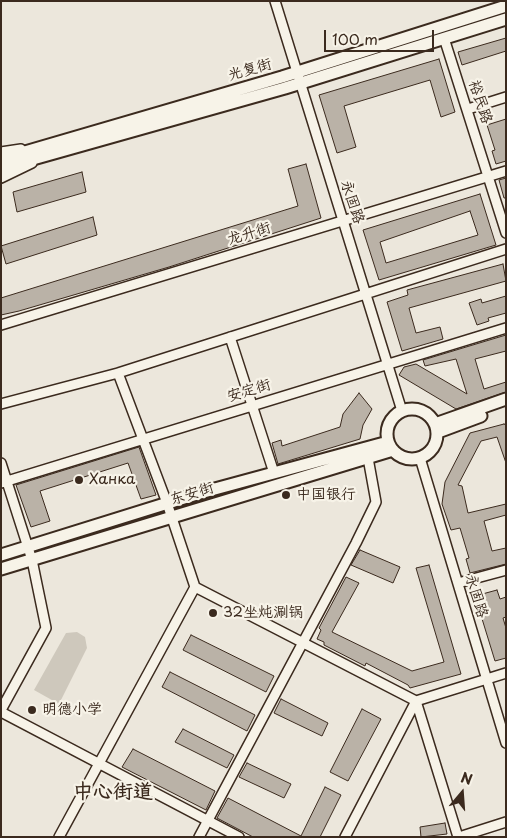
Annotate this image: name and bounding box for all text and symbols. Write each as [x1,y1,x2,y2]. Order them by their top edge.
scale bar [327,20,437,52]
text: 100 m [332,27,378,50]
street label: 光复街 [226,55,274,85]
street label: 裕民路 [464,78,496,126]
street label: 永固路 [336,178,368,226]
street label: 龙升街 [225,219,273,249]
street label: 安定街 [225,376,273,406]
place label: Ханка [89,471,135,489]
marker: Ханка [73,474,85,486]
street label: 东安街 [168,479,216,509]
place label: 中国银行 [296,486,356,504]
marker: 中国银行 [280,489,292,501]
street label: 永固路 [461,572,491,620]
place label: 32坐炖涮锅 [223,604,303,622]
marker: 32坐炖涮锅 [207,607,219,619]
place label: 明德小学 [42,701,102,719]
marker: 明德小学 [26,704,38,716]
text: N [458,767,475,790]
north arrow [437,768,487,818]
district label: 中心街道 [73,780,153,804]

